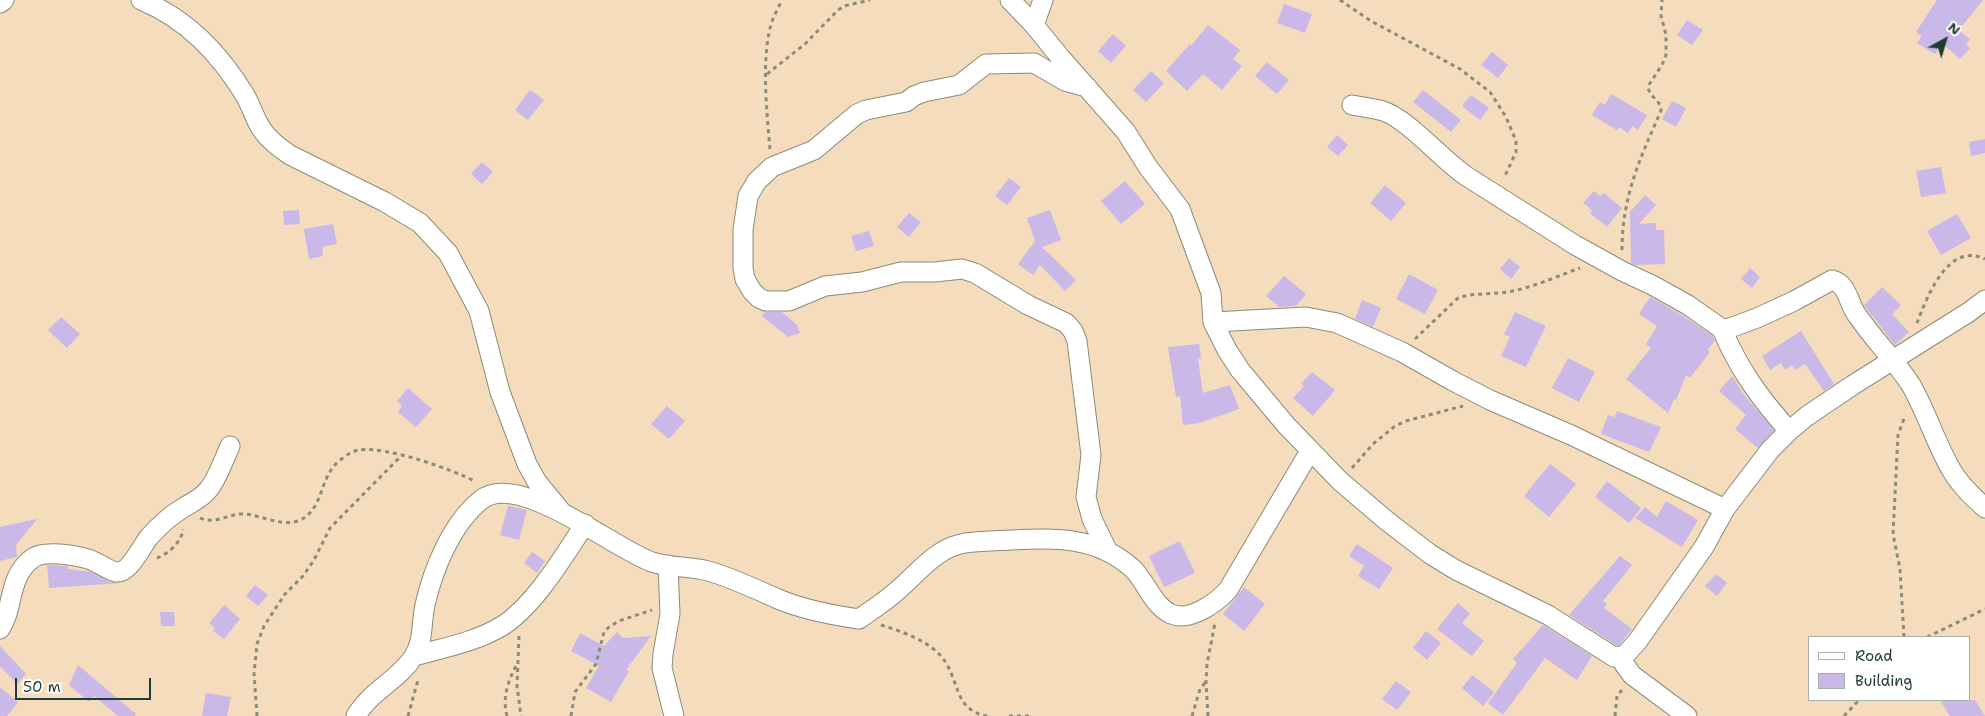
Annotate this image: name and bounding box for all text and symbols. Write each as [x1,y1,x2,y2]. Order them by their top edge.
north arrow [1920,15,1970,65]
text: N [1944,18,1964,39]
legend [1808,636,1970,701]
text: Road [1855,646,1893,666]
scale bar [18,668,154,700]
text: Building [1855,671,1912,691]
text: 50 m [23,677,61,697]

